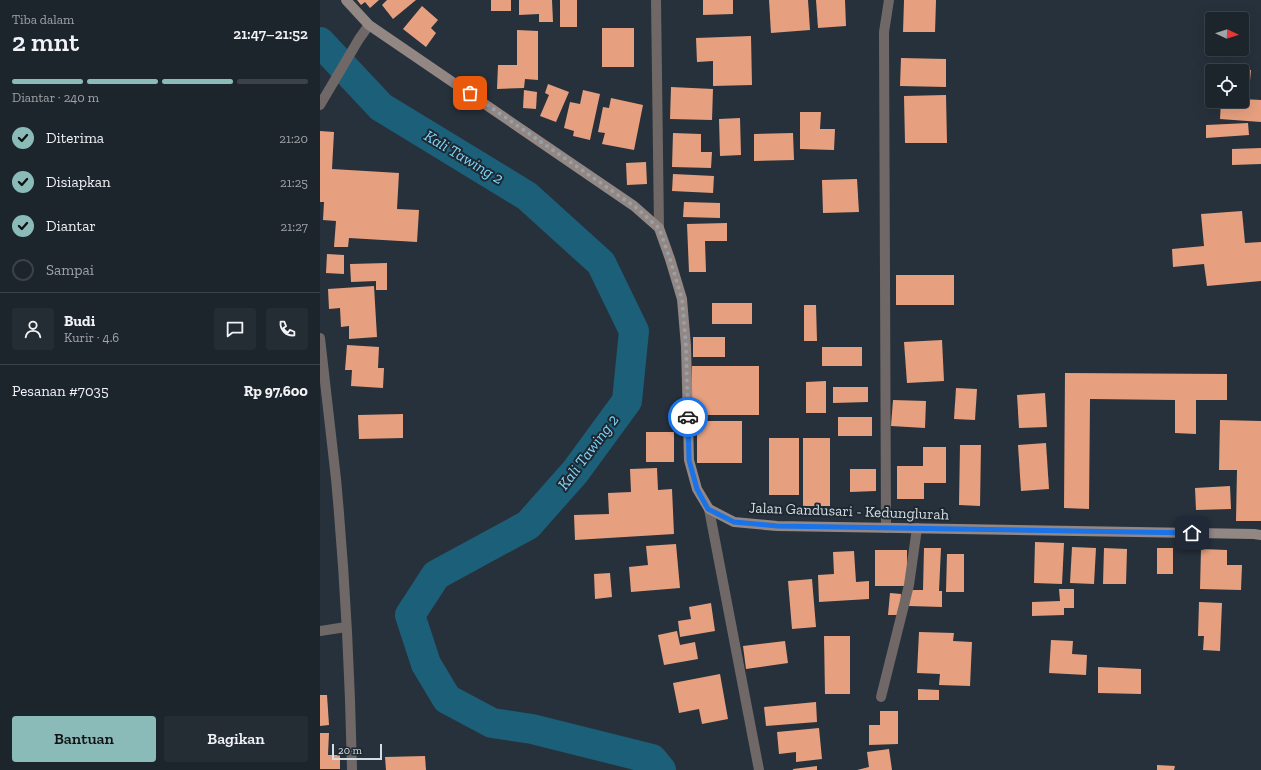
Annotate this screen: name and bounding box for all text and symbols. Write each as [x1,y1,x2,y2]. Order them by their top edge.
text: Tiba dalam [12,12,74,27]
north arrow [1205,12,1249,56]
map controls [1205,12,1249,108]
text: 21:47–21:52 [233,25,308,43]
text: 2 mnt [12,26,79,58]
button: locate [1205,64,1249,108]
pin [453,76,487,110]
icon: bag [459,82,481,104]
text: Diantar · 240 m [12,90,99,105]
water label: Kali Tawing 2 [421,126,507,188]
icon: check [12,127,34,149]
text: Diterima [46,129,104,147]
text: 21:20 [279,131,308,146]
icon: check [12,171,34,193]
text: Disiapkan [46,173,111,191]
text: 21:25 [280,175,308,190]
icon: check [12,215,34,237]
text: Diantar [46,217,96,235]
text: 21:27 [281,219,308,234]
text: Sampai [46,261,94,279]
button: person [12,308,54,350]
button: chat [214,308,256,350]
button: phone [266,308,308,350]
text: Budi [64,312,95,330]
text: Kurir · 4.6 [64,330,119,345]
text: Pesanan #7035 [12,382,109,400]
text: Rp 97,600 [244,382,308,400]
courier [668,397,708,437]
icon: car [677,406,699,428]
water label: Kali Tawing 2 [554,411,622,493]
street label: Jalan Gandusari - Kedunglurah [749,499,950,524]
pin [1175,516,1209,550]
icon: home [1181,522,1203,544]
button: Bantuan [12,716,156,762]
button: Bagikan [164,716,308,762]
scale bar [332,742,382,761]
text: 20 m [338,744,362,757]

